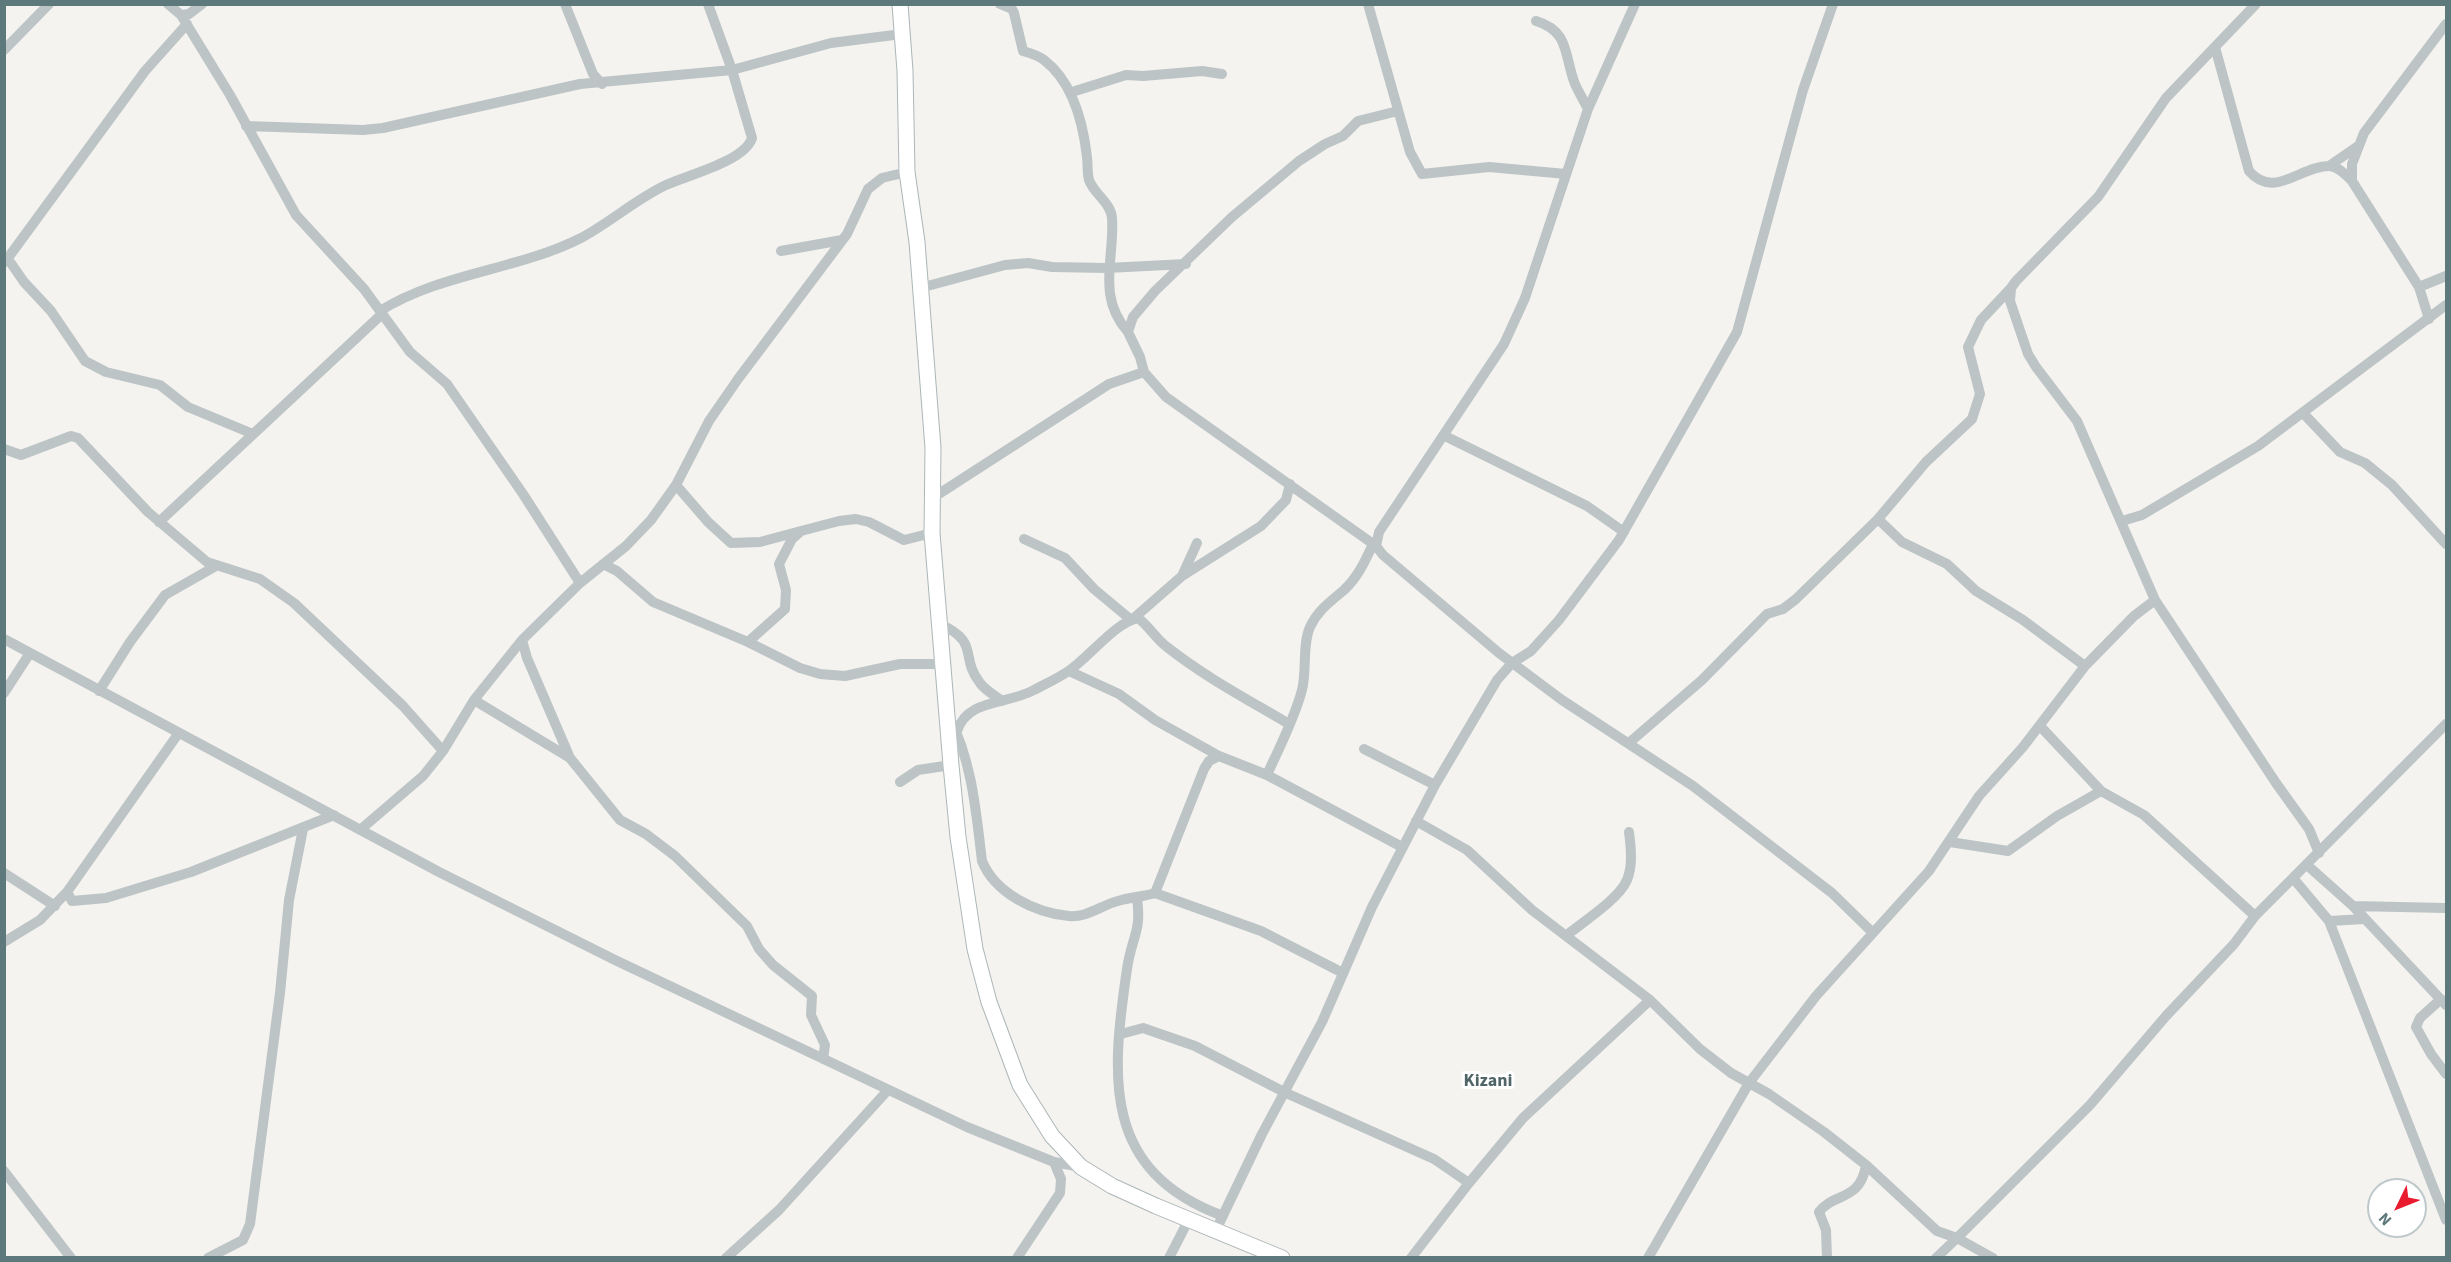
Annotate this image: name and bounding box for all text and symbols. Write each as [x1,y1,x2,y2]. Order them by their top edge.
district label: Kizani [1464,1071,1512,1093]
north arrow [2367,1178,2427,1238]
text: N [2374,1208,2397,1230]

